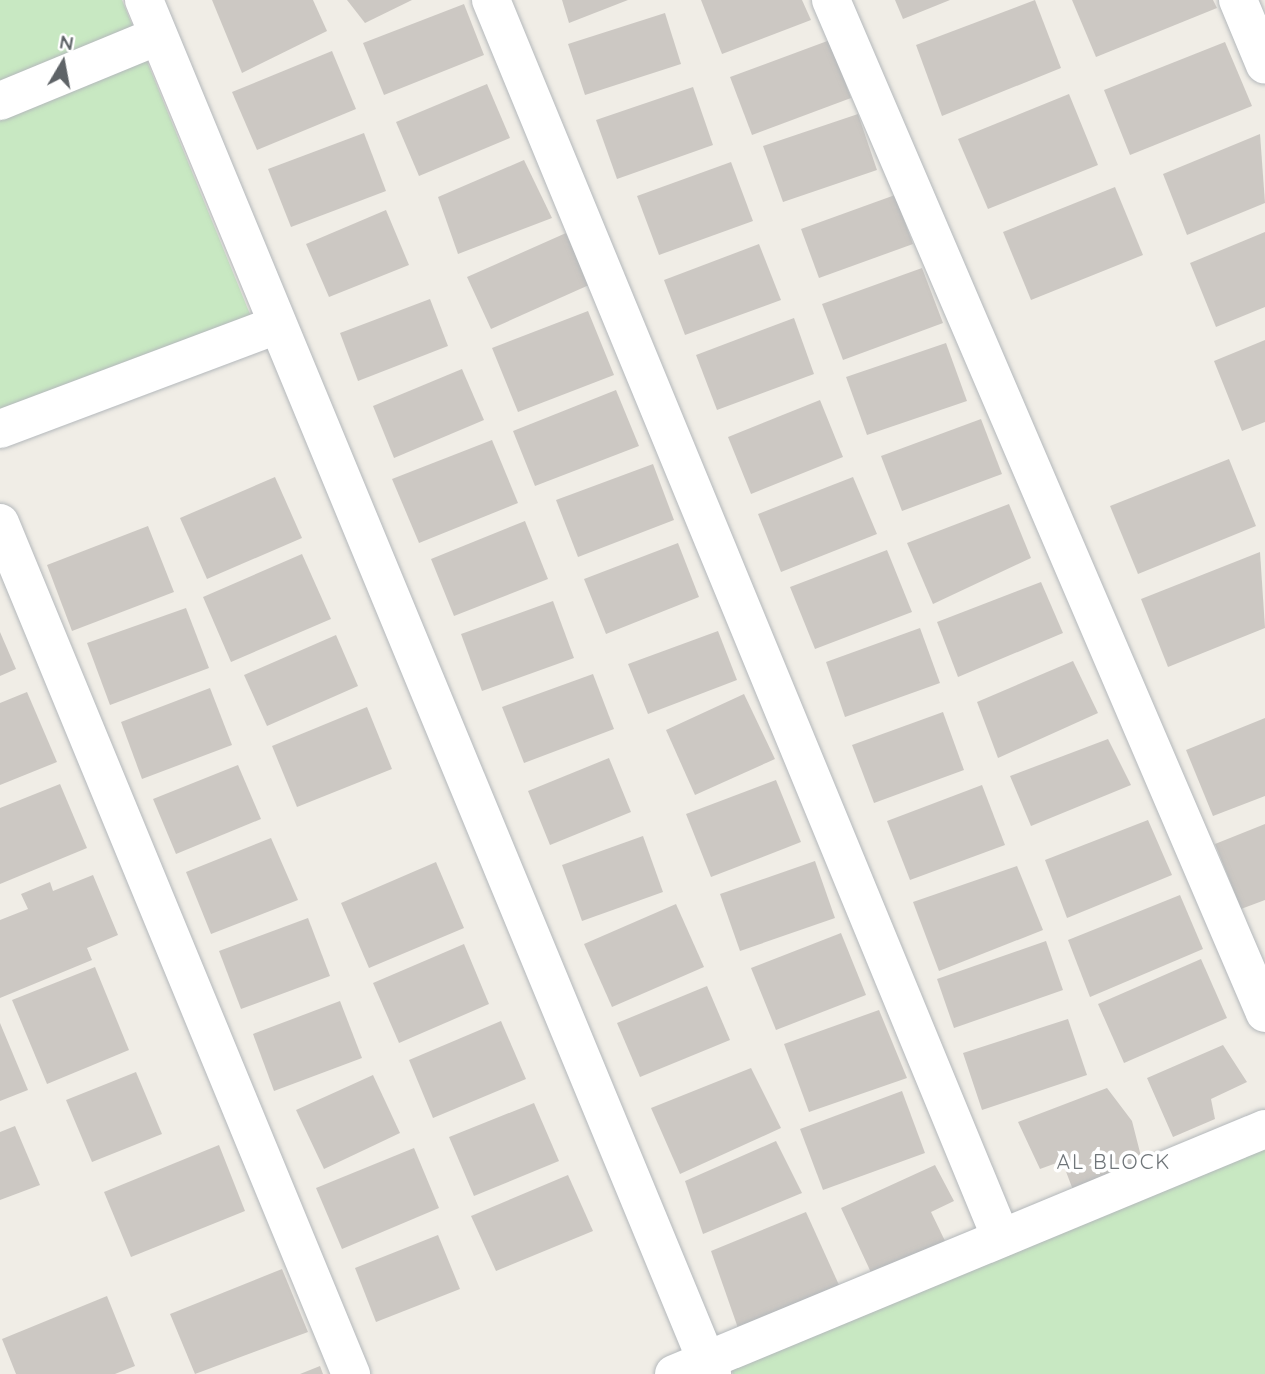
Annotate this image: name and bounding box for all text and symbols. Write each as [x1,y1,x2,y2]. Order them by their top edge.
north arrow [28,28,98,98]
text: N [58,29,76,55]
district label: AL BLOCK [1057,1148,1171,1174]

